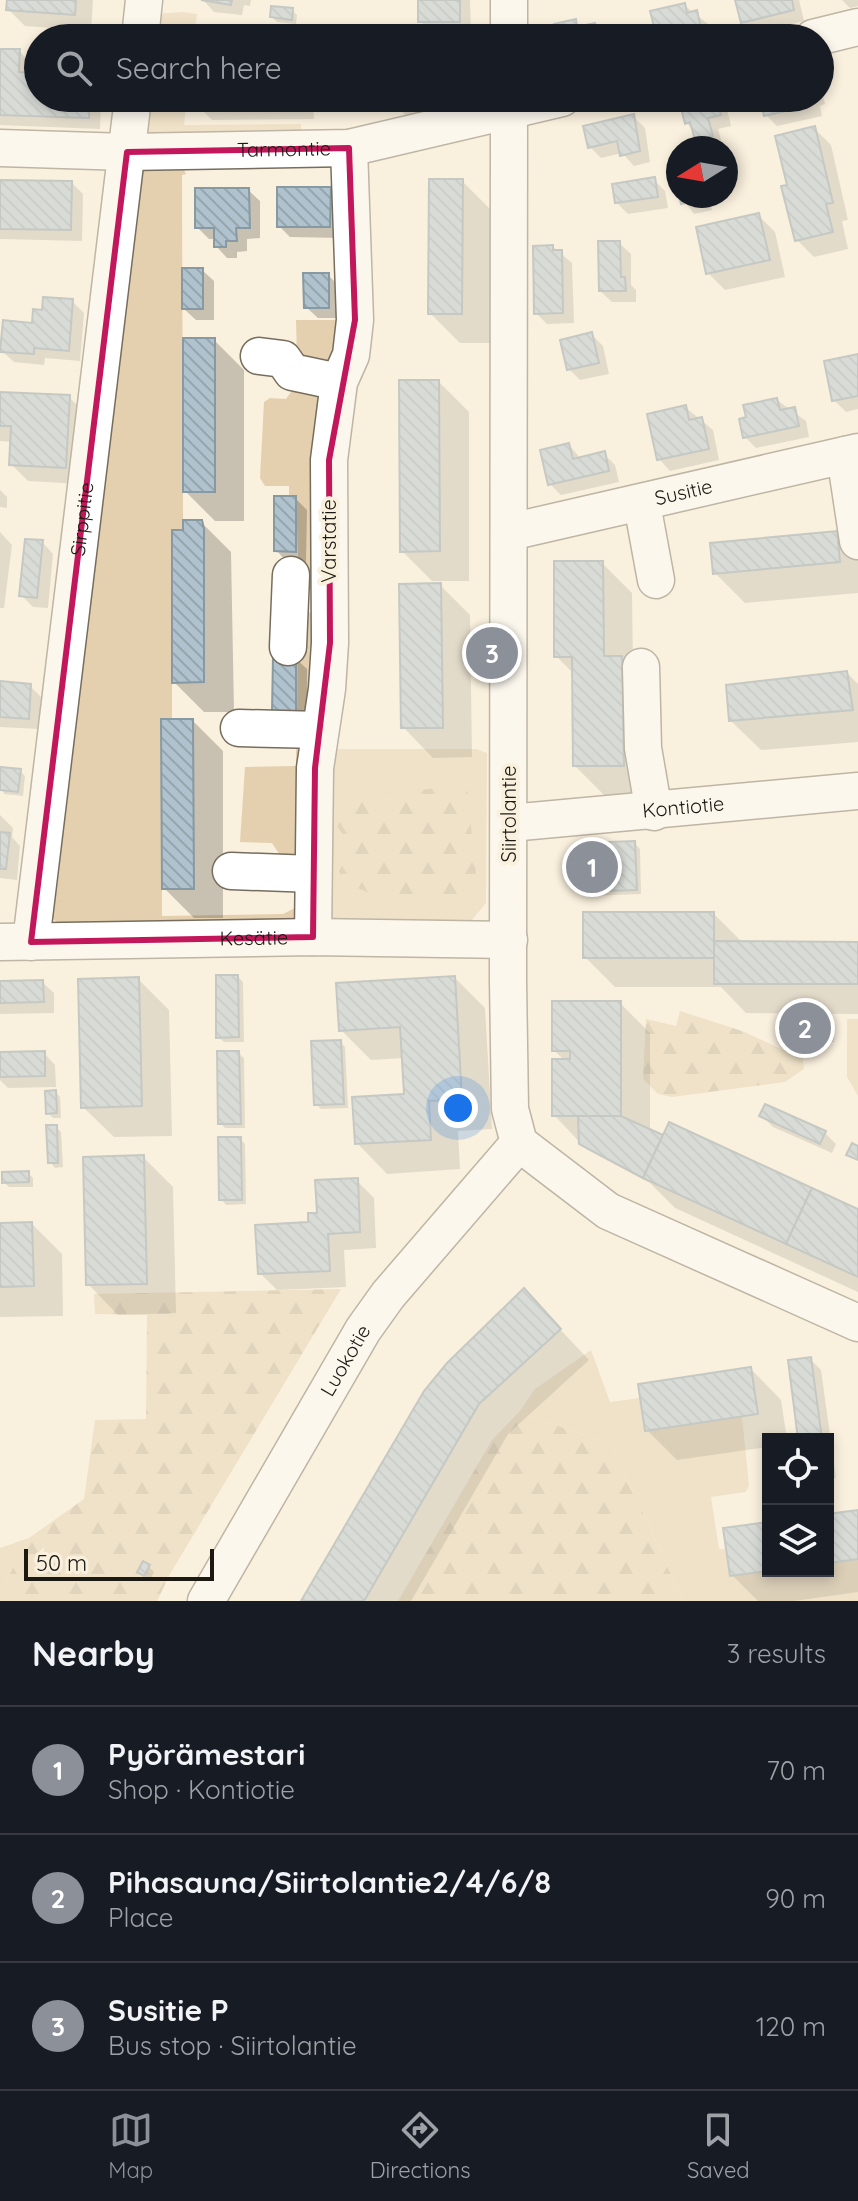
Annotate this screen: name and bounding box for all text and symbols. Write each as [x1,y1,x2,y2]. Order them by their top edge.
search box [24,24,834,112]
icon: search [52,46,96,90]
text: Search here [116,49,282,87]
street label: Tarmontie [237,135,331,162]
north arrow [666,136,738,208]
street label: Susitie [652,473,715,510]
street label: Sirppitie [65,481,98,557]
street label: Varstatie [316,499,341,583]
pin: 3 [466,623,518,683]
street label: Siirtolantie [496,766,521,862]
street label: Kontiotie [641,790,725,823]
pin: 1 [566,837,618,897]
street label: Kesätie [220,924,288,950]
pin: 2 [779,998,831,1058]
your location [438,1088,478,1128]
street label: Luokotie [314,1320,376,1401]
map controls [762,1433,834,1577]
button: locate [762,1433,834,1505]
button: layers [762,1505,834,1577]
scale bar [24,1545,214,1581]
text: 50 m [36,1549,87,1577]
text: Nearby [32,1632,155,1675]
text: 3 results [727,1637,826,1670]
text: Pyörämestari [108,1735,305,1773]
text: 1 [53,1754,63,1787]
text: 70 m [766,1754,826,1787]
text: Shop · Kontiotie [108,1773,295,1806]
text: Pihasauna/Siirtolantie2/4/6/8 [108,1863,551,1901]
text: 2 [51,1882,65,1915]
text: 90 m [765,1882,826,1915]
text: Place [108,1901,173,1934]
text: Susitie P [108,1991,229,2029]
text: 3 [51,2010,65,2043]
text: 120 m [756,2010,826,2043]
text: Bus stop · Siirtolantie [108,2029,357,2062]
tab: Map [108,2108,153,2184]
tab: Directions [370,2108,470,2184]
tab: Saved [687,2108,750,2184]

